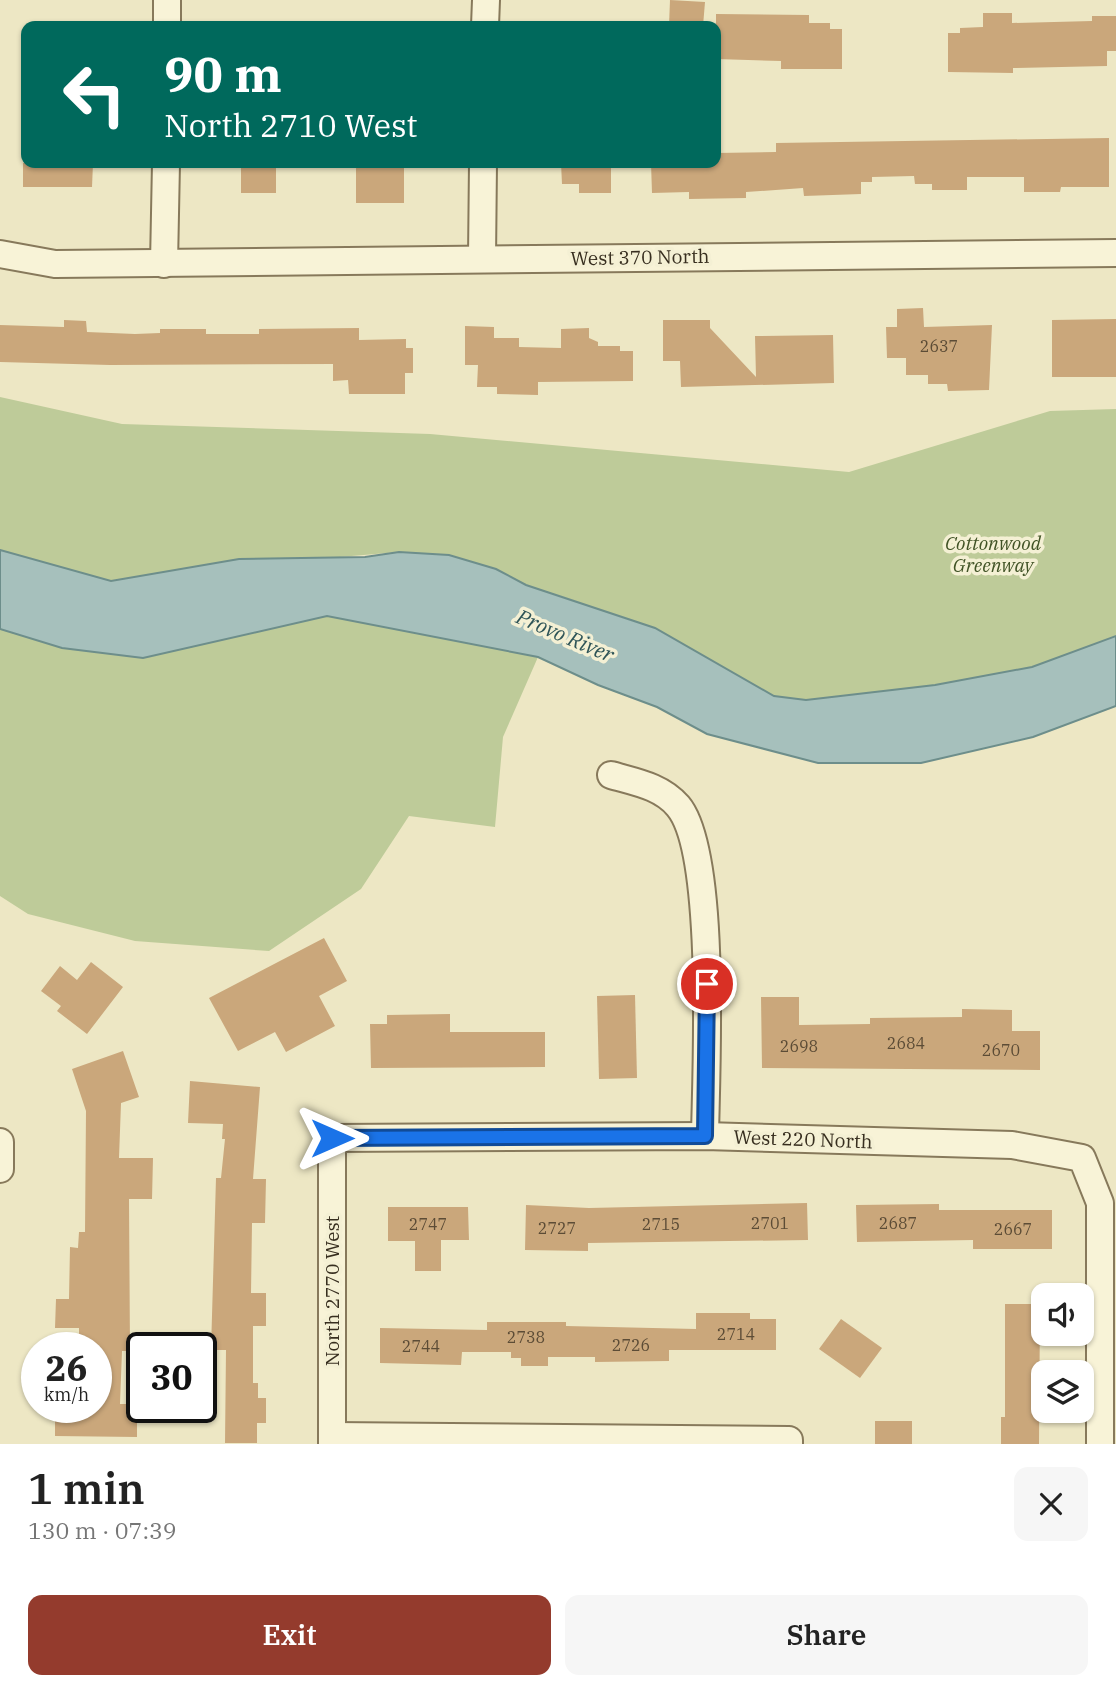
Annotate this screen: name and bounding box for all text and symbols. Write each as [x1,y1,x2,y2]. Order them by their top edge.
text: 90 m [164,42,282,105]
icon: left [49,49,140,140]
text: North 2710 West [164,104,418,146]
street label: West 370 North [570,244,710,270]
house number: 2637 [920,336,958,356]
park label: Cottonwood Greenway [945,531,1042,577]
water label: Provo River [511,602,619,668]
pin [677,954,737,1014]
icon: arrive [688,965,726,1003]
house number: 2684 [887,1033,925,1053]
house number: 2698 [780,1036,818,1056]
house number: 2670 [982,1040,1020,1060]
position arrow [295,1101,369,1175]
street label: West 220 North [733,1125,873,1153]
house number: 2701 [751,1213,789,1233]
house number: 2687 [879,1213,917,1233]
house number: 2747 [409,1214,447,1234]
house number: 2715 [642,1214,680,1234]
street label: North 2770 West [320,1215,344,1366]
house number: 2727 [538,1218,576,1238]
house number: 2667 [994,1219,1032,1239]
map controls [1031,1283,1094,1423]
button: sound [1031,1283,1094,1346]
house number: 2714 [717,1324,755,1344]
house number: 2738 [507,1327,545,1347]
speed limit sign: 30 [126,1332,217,1423]
house number: 2726 [612,1335,650,1355]
house number: 2744 [402,1336,440,1356]
text: 26 [45,1345,88,1391]
button: layers [1031,1360,1094,1423]
text: km/h [44,1383,89,1406]
text: 1 min [28,1461,145,1516]
button: close [1014,1467,1088,1541]
text: 130 m · 07:39 [28,1515,177,1545]
button: Exit [28,1595,551,1675]
button: Share [565,1595,1088,1675]

